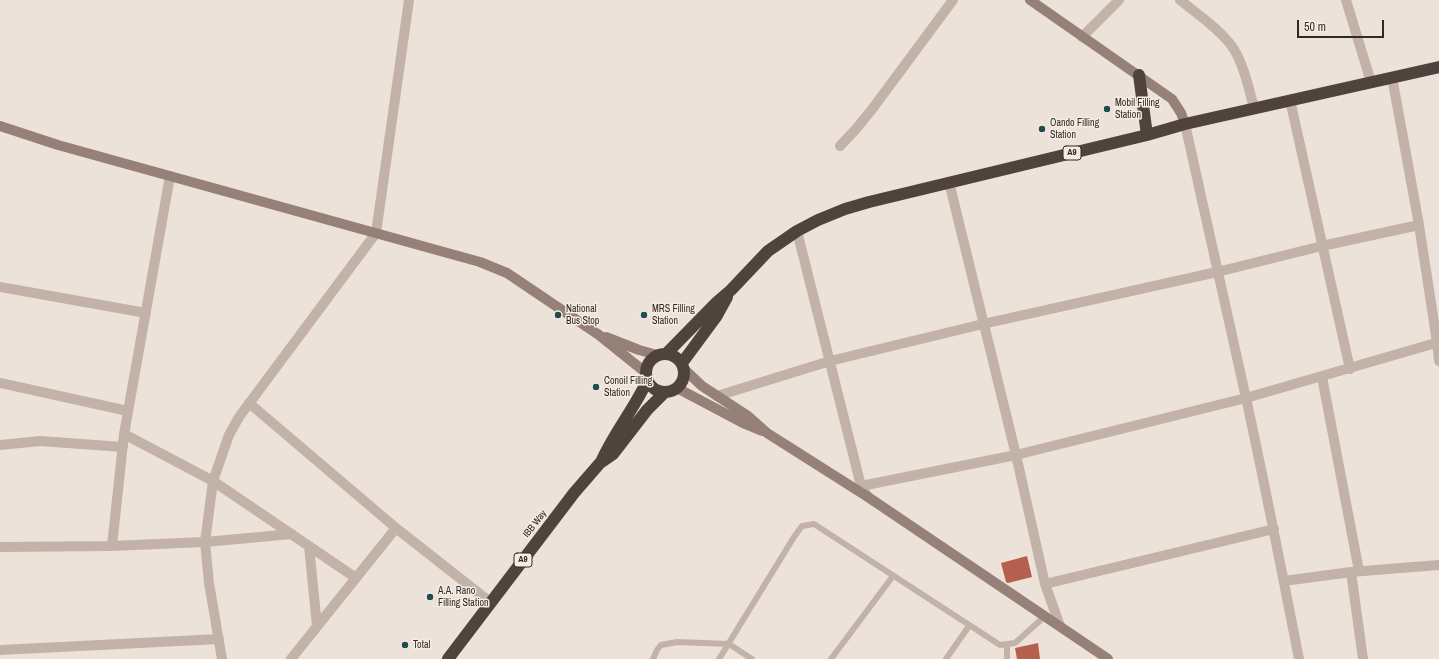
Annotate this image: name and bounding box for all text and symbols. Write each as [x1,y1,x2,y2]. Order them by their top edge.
scale bar [1299,12,1386,38]
text: 50 m [1304,19,1326,35]
place label: Mobil Filling Station [1115,97,1160,120]
marker: Mobil Filling Station [1102,104,1112,114]
place label: Oando Filling Station [1050,117,1099,140]
marker: Oando Filling Station [1037,124,1047,134]
road number: A9 [1063,146,1081,160]
place label: National Bus Stop [566,303,599,326]
place label: MRS Filling Station [652,303,695,326]
marker: National Bus Stop [553,310,563,320]
marker: MRS Filling Station [639,310,649,320]
place label: Conoil Filling Station [604,375,652,398]
marker: Conoil Filling Station [591,382,601,392]
street label: IBB Way [521,508,549,540]
road number: A9 [514,553,532,567]
place label: A.A. Rano Filling Station [438,585,489,608]
marker: A.A. Rano Filling Station [425,592,435,602]
place label: Total [413,639,430,651]
marker: Total [400,640,410,650]

